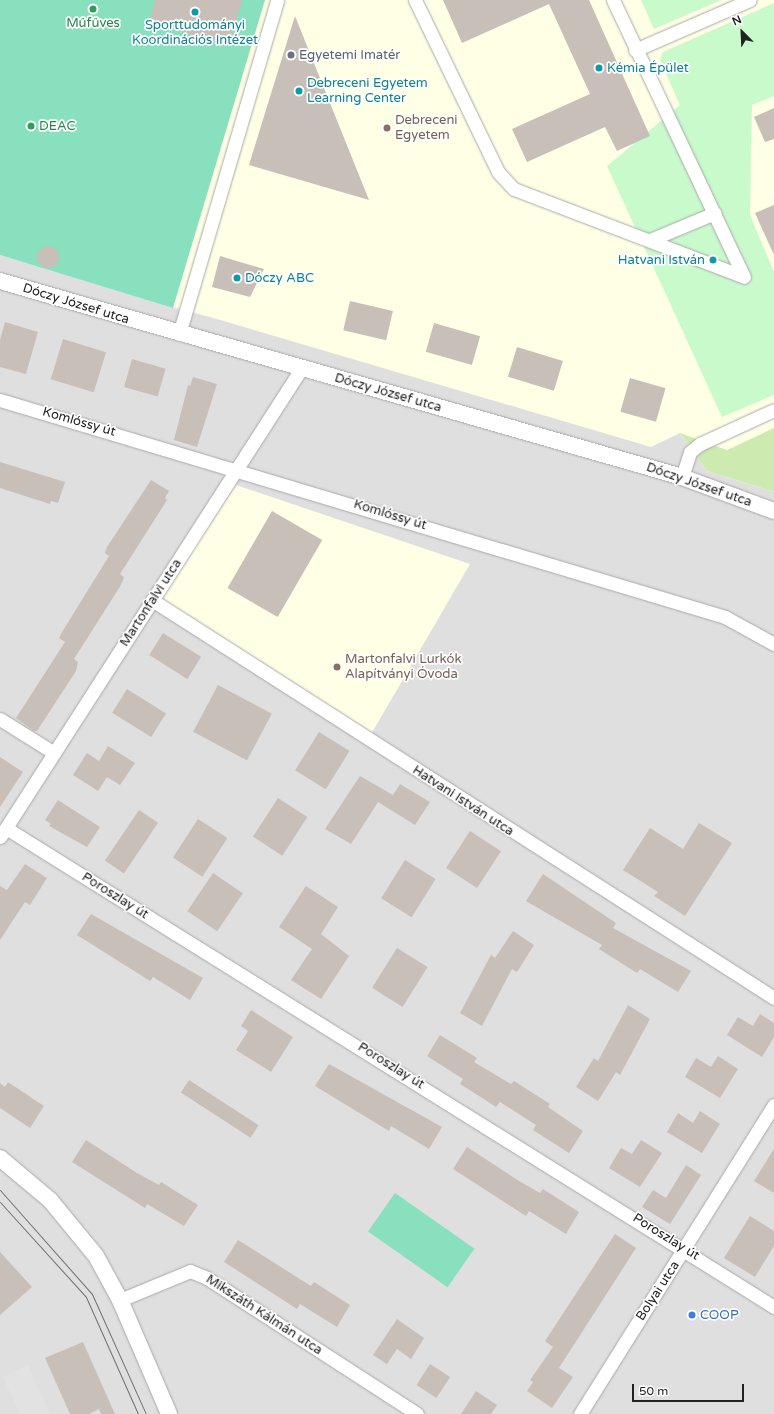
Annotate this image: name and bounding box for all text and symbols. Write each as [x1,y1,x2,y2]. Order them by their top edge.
marker: Műfűves [88,4,98,14]
marker: Sporttudományi Koordinációs Intézet [190,7,200,17]
north arrow [722,12,762,52]
text: N [730,13,744,28]
place label: Műfűves [66,15,120,31]
place label: Sporttudományi Koordinációs Intézet [132,18,258,49]
place label: Egyetemi Imatér [299,47,400,63]
marker: Egyetemi Imatér [286,50,296,60]
place label: Kémia Épület [607,60,689,76]
marker: Kémia Épület [594,63,604,73]
place label: Debreceni Egyetem Learning Center [307,76,428,107]
marker: Debreceni Egyetem Learning Center [294,86,304,96]
place label: Debreceni Egyetem [395,113,458,144]
place label: DEAC [39,118,76,134]
marker: DEAC [26,121,36,131]
marker: Debreceni Egyetem [382,123,392,133]
place label: Hatvani István [618,252,705,268]
marker: Hatvani István [708,255,718,265]
place label: Dóczy ABC [245,270,314,286]
marker: Dóczy ABC [232,273,242,283]
street label: Dóczy József utca [21,280,131,328]
street label: Dóczy József utca [333,370,443,416]
street label: Komlóssy út [41,404,117,440]
street label: Dóczy József utca [644,460,754,510]
street label: Komlóssy út [352,497,428,533]
street label: Martonfalvi utca [117,556,185,650]
place label: Martonfalvi Lurkók Alapítványi Óvoda [345,652,462,683]
marker: Martonfalvi Lurkók Alapítványi Óvoda [332,662,342,672]
street label: Hatvani István utca [409,762,517,840]
street label: Poroszlay út [79,869,151,923]
street label: Poroszlay út [355,1039,427,1093]
street label: Poroszlay út [630,1210,702,1264]
street label: Bolyai utca [633,1258,683,1324]
street label: Mikszáth Kálmán utca [203,1272,325,1358]
place label: COOP [700,1307,739,1323]
marker: COOP [687,1310,697,1320]
scale bar [634,1376,746,1402]
text: 50 m [639,1384,668,1398]

